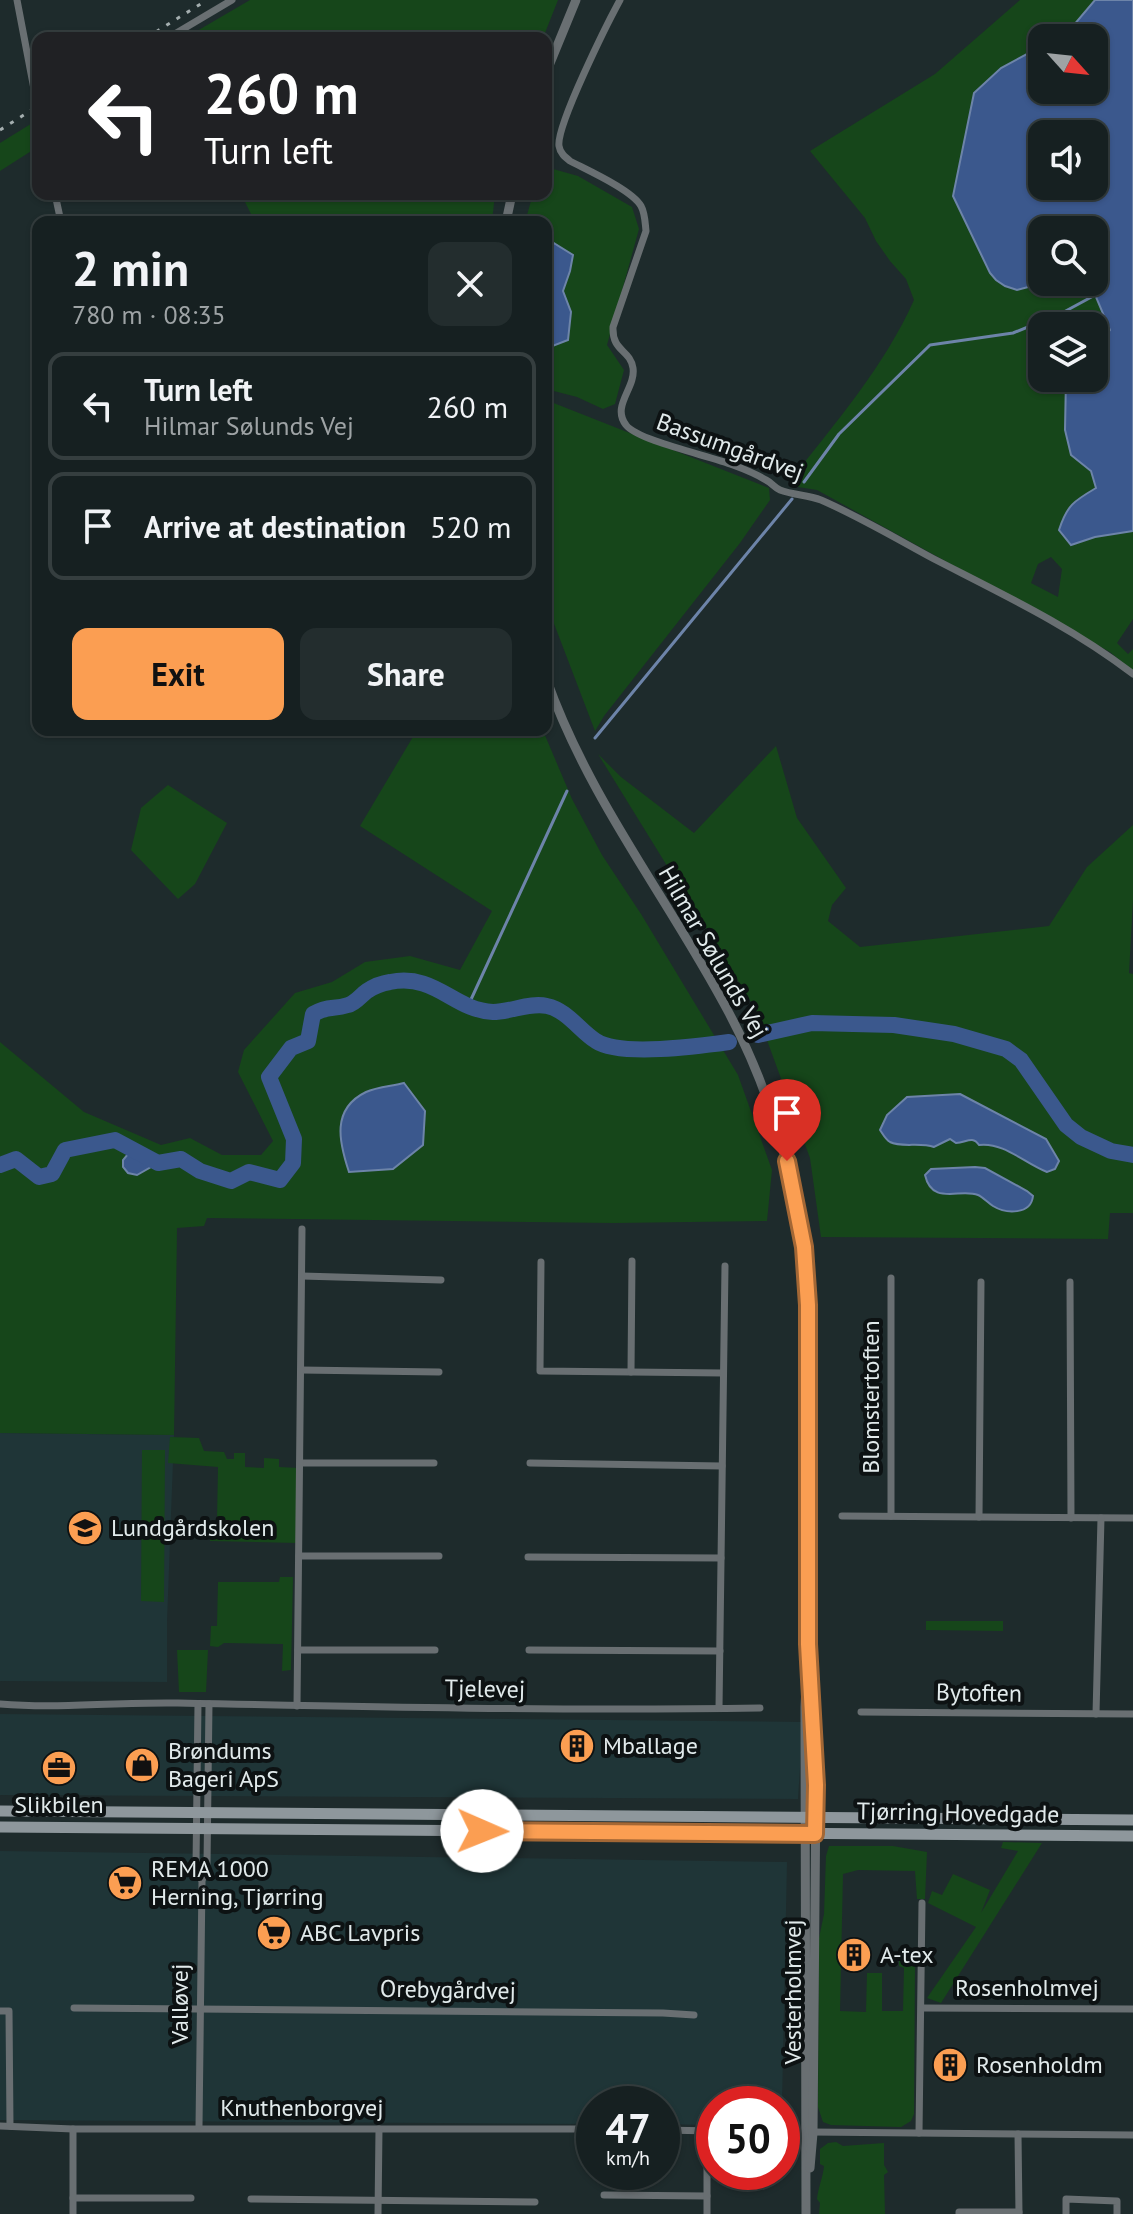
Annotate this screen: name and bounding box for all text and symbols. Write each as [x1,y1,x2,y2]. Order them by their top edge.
north arrow [1028,24,1108,104]
map controls [1028,24,1108,392]
text: 260 m [204,57,359,129]
icon: left [72,64,176,168]
button: sound [1028,120,1108,200]
text: Turn left [204,127,333,174]
button: search [1028,216,1108,296]
text: 2 min [72,237,189,299]
button: close [428,242,512,326]
text: 780 m · 08:35 [72,298,226,331]
button: layers [1028,312,1108,392]
text: Turn left [144,370,252,409]
icon: left [76,384,120,428]
text: 260 m [427,387,508,426]
street label: Bassumgårdvej [652,406,808,487]
text: Hilmar Sølunds Vej [144,409,354,442]
icon: arrive [76,504,120,548]
text: Arrive at destination [144,507,406,546]
text: 520 m [430,507,511,546]
button: Exit [72,628,284,720]
button: Share [300,628,512,720]
street label: Hilmar Sølunds Vej [652,860,775,1043]
pin [753,1079,821,1161]
icon: arrive [765,1091,809,1135]
street label: Blomstertoften [855,1320,886,1474]
school or university icon: Lundgårdskolen [66,1509,104,1547]
place label: Lundgårdskolen [111,1512,274,1543]
street label: Tjelevej [444,1672,526,1705]
street label: Bytoften [936,1676,1022,1709]
building icon: Mballage [558,1727,596,1765]
place label: Mballage [603,1730,698,1761]
place label: Brøndums Bageri ApS [168,1735,279,1794]
shop icon: Brøndums Bageri ApS [123,1746,161,1784]
office icon: Slikbilen [40,1749,78,1787]
place label: Slikbilen [14,1789,104,1820]
position arrow [440,1789,524,1873]
street label: Tjørring Hovedgade [856,1795,1060,1830]
place label: REMA 1000 Herning, Tjørring [151,1853,324,1912]
supermarket icon: REMA 1000 Herning, Tjørring [106,1864,144,1902]
supermarket icon: ABC Lavpris [255,1914,293,1952]
place label: ABC Lavpris [300,1917,420,1948]
street label: Vesterholmvej [777,1919,808,2066]
building icon: A-tex [835,1936,873,1974]
place label: A-tex [880,1939,934,1970]
street label: Valløvej [164,1964,195,2045]
street label: Rosenholmvej [955,1972,1099,2003]
street label: Orebygårdvej [380,1973,516,2006]
building icon: Rosenholdm [931,2046,969,2084]
place label: Rosenholdm [976,2049,1103,2080]
speed limit sign: 50 [696,2086,800,2190]
street label: Knuthenborgvej [220,2092,384,2123]
text: 47 [605,2102,651,2154]
text: km/h [606,2145,650,2171]

